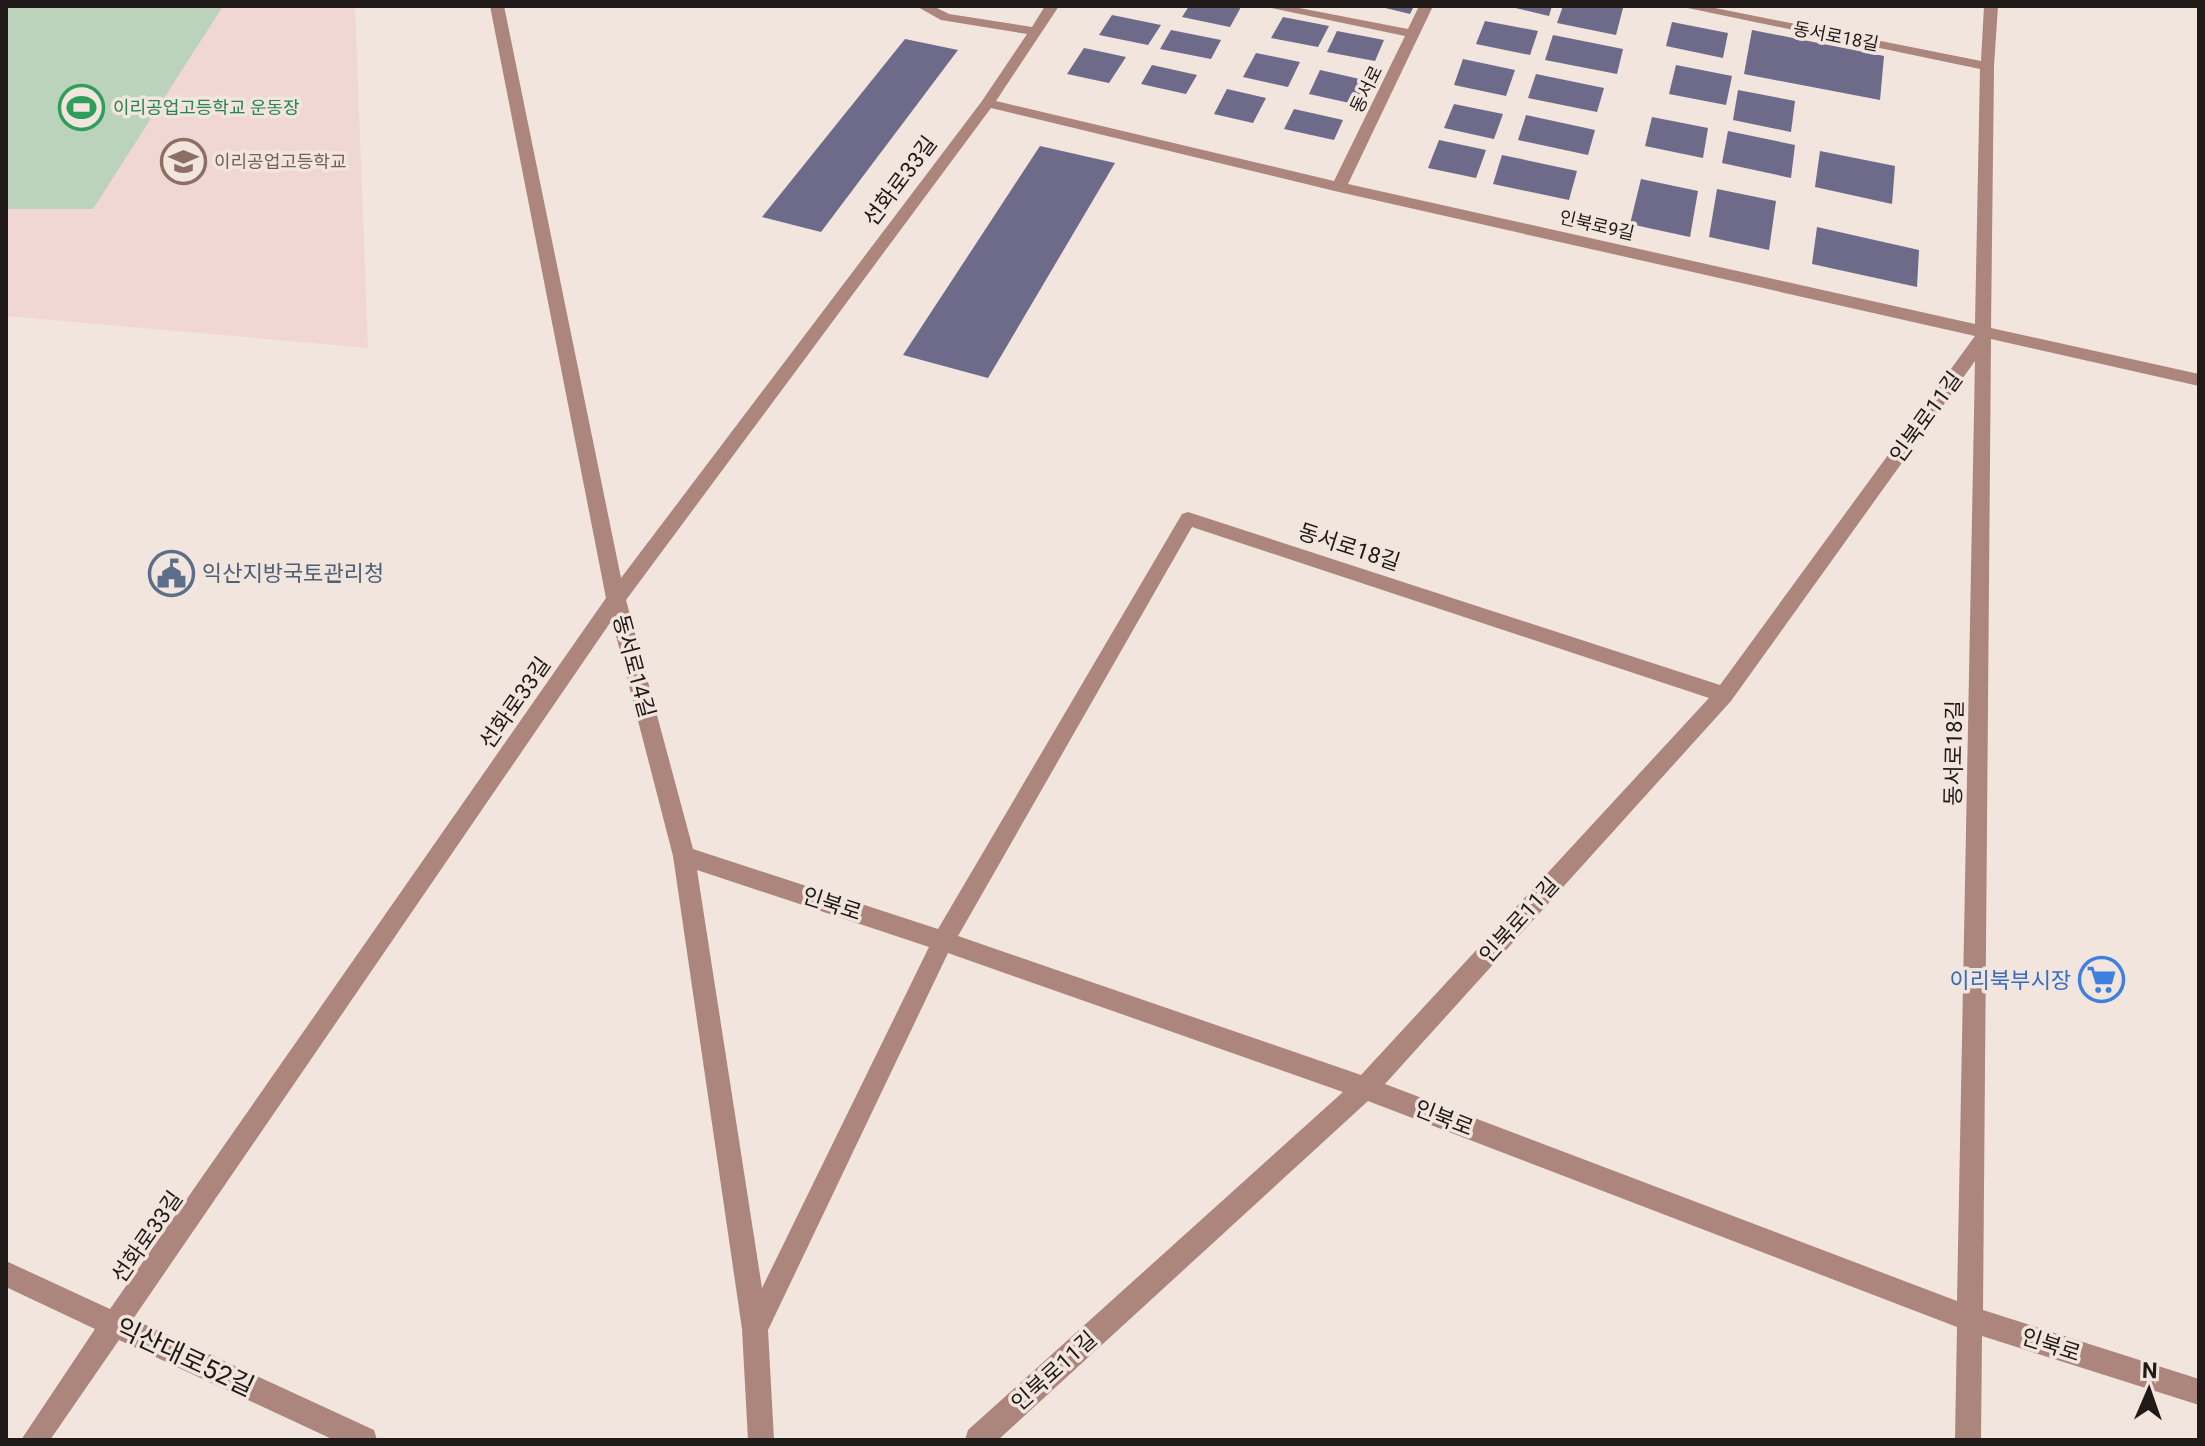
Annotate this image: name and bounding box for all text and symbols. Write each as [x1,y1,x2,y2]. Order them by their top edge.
street label: 동서로18길 [1792,17,1880,55]
street label: 동서로 [1346,62,1386,116]
sports icon: 이리공업고등학교 운동장 [58,83,106,131]
place label: 이리공업고등학교 운동장 [113,97,300,118]
street label: 선화로33길 [858,131,942,231]
school or university icon: 이리공업고등학교 [159,137,207,185]
place label: 이리공업고등학교 [214,151,346,172]
street label: 인북로9길 [1557,206,1637,244]
street label: 인북로11길 [1885,367,1967,467]
street label: 동서로18길 [1295,519,1403,575]
public building icon: 익산지방국토관리청 [147,549,195,597]
place label: 익산지방국토관리청 [202,561,384,586]
street label: 동서로14길 [608,612,660,720]
street label: 선화로33길 [474,653,556,753]
street label: 동서로18길 [1941,700,1967,806]
street label: 인북로11길 [1474,872,1564,968]
street label: 인북로 [799,883,865,925]
supermarket icon: 이리북부시장 [2078,956,2126,1004]
place label: 이리북부시장 [1950,968,2071,993]
street label: 인북로 [1411,1095,1477,1141]
street label: 선화로33길 [106,1187,188,1287]
street label: 익산대로52길 [111,1312,259,1402]
street label: 인북로 [2018,1324,2084,1366]
street label: 인북로11길 [1006,1326,1102,1416]
north arrow [2109,1350,2189,1430]
text: N [2141,1358,2158,1383]

